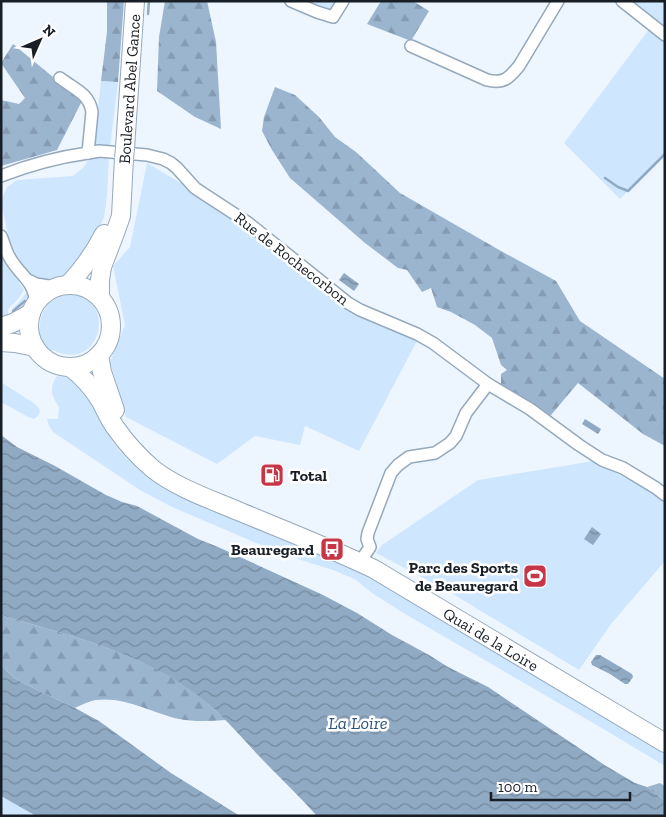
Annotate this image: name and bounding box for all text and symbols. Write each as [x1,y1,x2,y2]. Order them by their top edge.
street label: Boulevard Abel Gance [115,14,144,165]
north arrow [15,15,65,65]
text: N [39,21,59,41]
street label: Rue de Rochecorbon [231,208,353,309]
fuel station icon: Total [259,462,285,488]
place label: Total [290,466,328,485]
bus stop icon: Beauregard [319,536,345,562]
place label: Beauregard [231,540,314,559]
place label: Parc des Sports de Beauregard [408,558,518,595]
sports icon: Parc des Sports de Beauregard [522,563,548,589]
street label: Quai de la Loire [440,604,542,675]
water label: La Loire [328,712,388,734]
scale bar [491,770,630,802]
text: 100 m [498,778,537,796]

